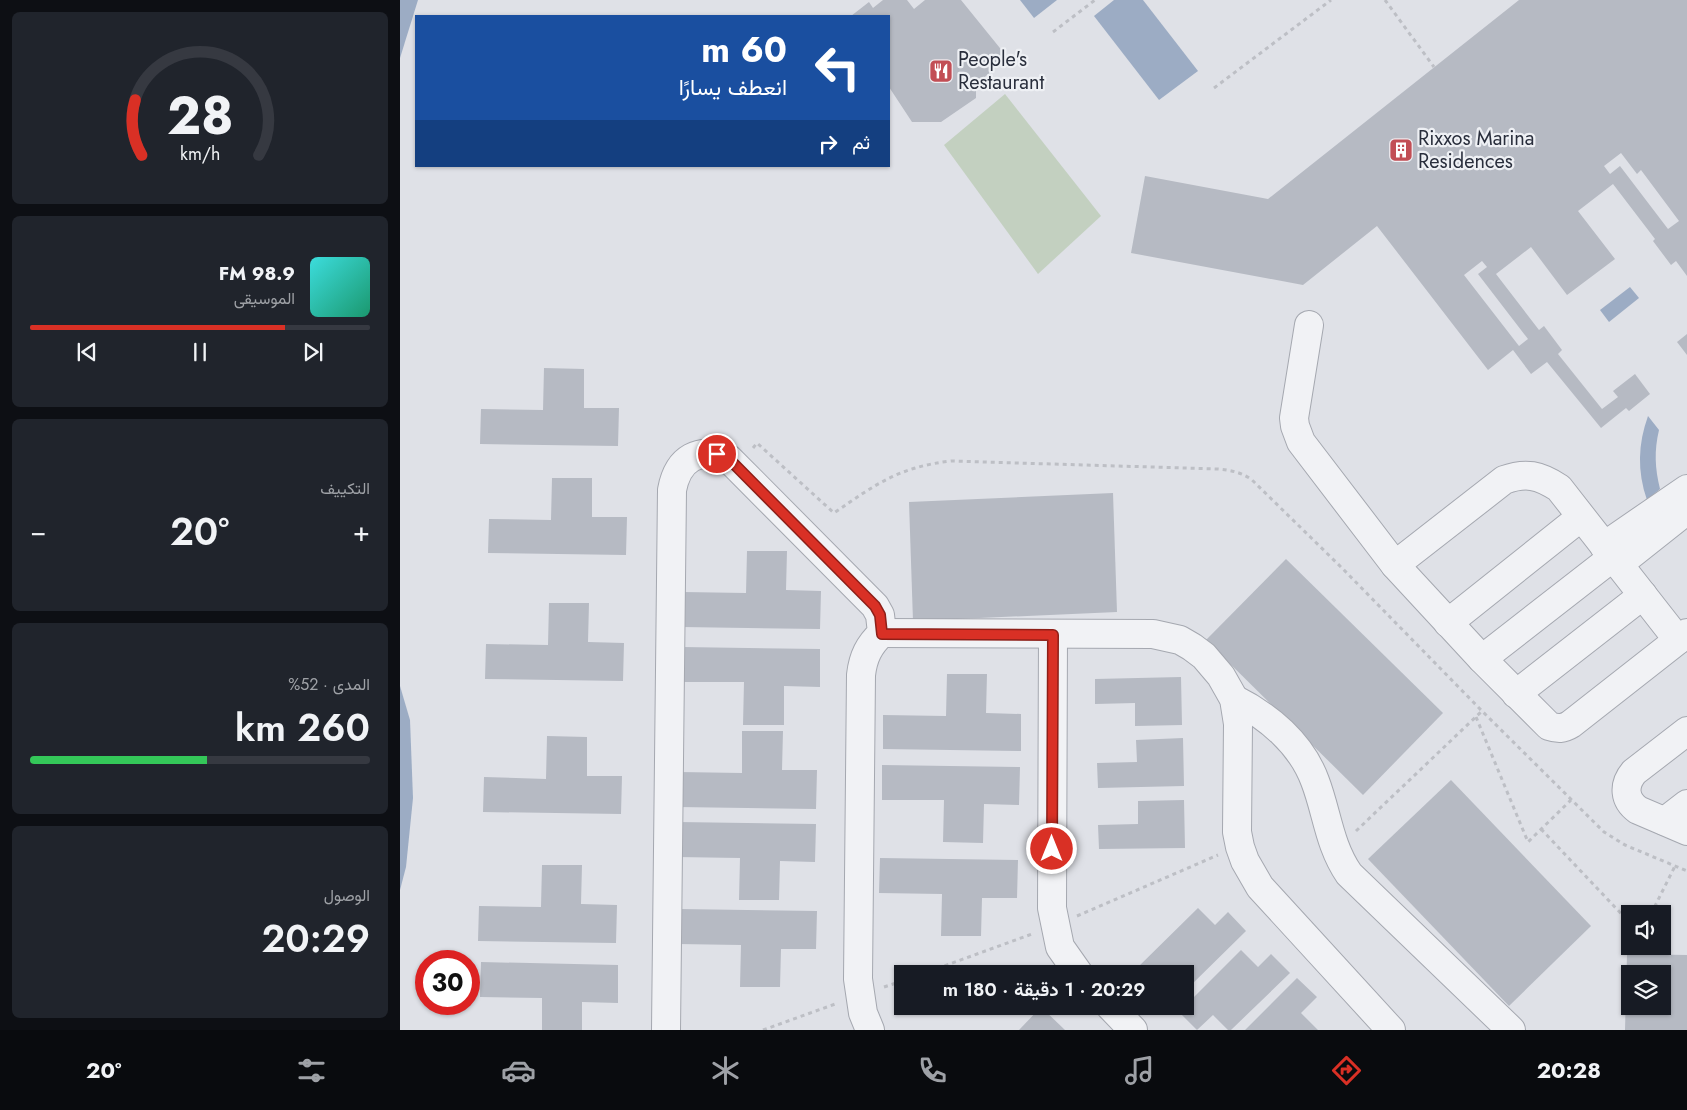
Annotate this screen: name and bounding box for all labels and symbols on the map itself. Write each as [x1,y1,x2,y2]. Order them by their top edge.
place label: People's Restaurant [958,45,1044,97]
restaurant icon: People's Restaurant [928,58,954,84]
place label: Rixxos Marina Residences [1418,124,1534,176]
building icon: Rixxos Marina Residences [1388,137,1414,163]
pin [696,433,738,475]
position arrow [1025,822,1077,874]
speed limit sign: 30 [415,950,480,1015]

